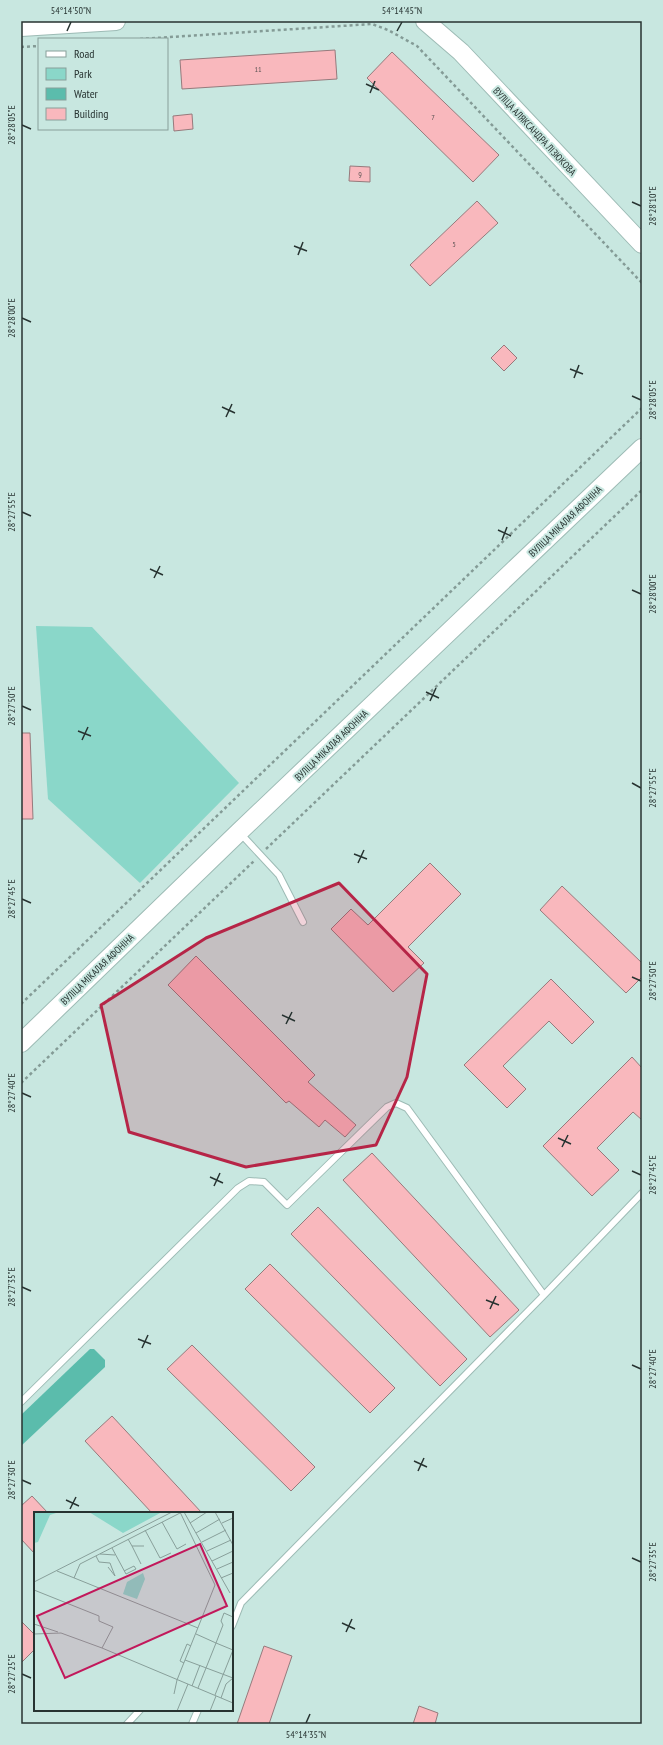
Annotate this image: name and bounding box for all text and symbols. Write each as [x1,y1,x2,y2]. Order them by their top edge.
text: 54°14'50"N [51,4,91,17]
text: 54°14'45"N [382,4,422,17]
legend [38,38,168,130]
text: Road [74,46,94,61]
house number: 11 [254,64,262,74]
text: Park [74,66,92,81]
street label: ВУЛІЦА АЛЯКСАНДРА ЛІЗЮКОВА [490,84,579,178]
text: Water [74,86,99,101]
text: 28°28'05"E [5,105,18,145]
text: Building [74,106,109,121]
house number: 7 [431,112,435,122]
house number: 9 [358,169,362,179]
text: 28°28'10"E [646,186,659,226]
house number: 5 [452,239,456,249]
text: 28°28'00"E [5,298,18,338]
text: 28°28'05"E [646,380,659,420]
street label: ВУЛІЦА МІКАЛАЯ АФОНІНА [526,483,605,560]
text: 28°27'55"E [5,492,18,532]
text: 28°28'00"E [646,574,659,614]
text: 28°27'50"E [5,686,18,726]
street label: ВУЛІЦА МІКАЛАЯ АФОНІНА [292,707,371,784]
text: 28°27'55"E [646,768,659,808]
text: 28°27'45"E [5,879,18,919]
street label: ВУЛІЦА МІКАЛАЯ АФОНІНА [58,931,137,1008]
text: 28°27'50"E [646,961,659,1001]
text: 28°27'40"E [5,1073,18,1113]
text: 28°27'45"E [646,1155,659,1195]
text: 28°27'35"E [5,1267,18,1307]
text: 28°27'40"E [646,1349,659,1389]
text: 28°27'30"E [5,1460,18,1500]
inset map [34,1512,233,1711]
text: 28°27'35"E [646,1542,659,1582]
text: 28°27'25"E [5,1654,18,1694]
text: 54°14'35"N [286,1728,326,1741]

